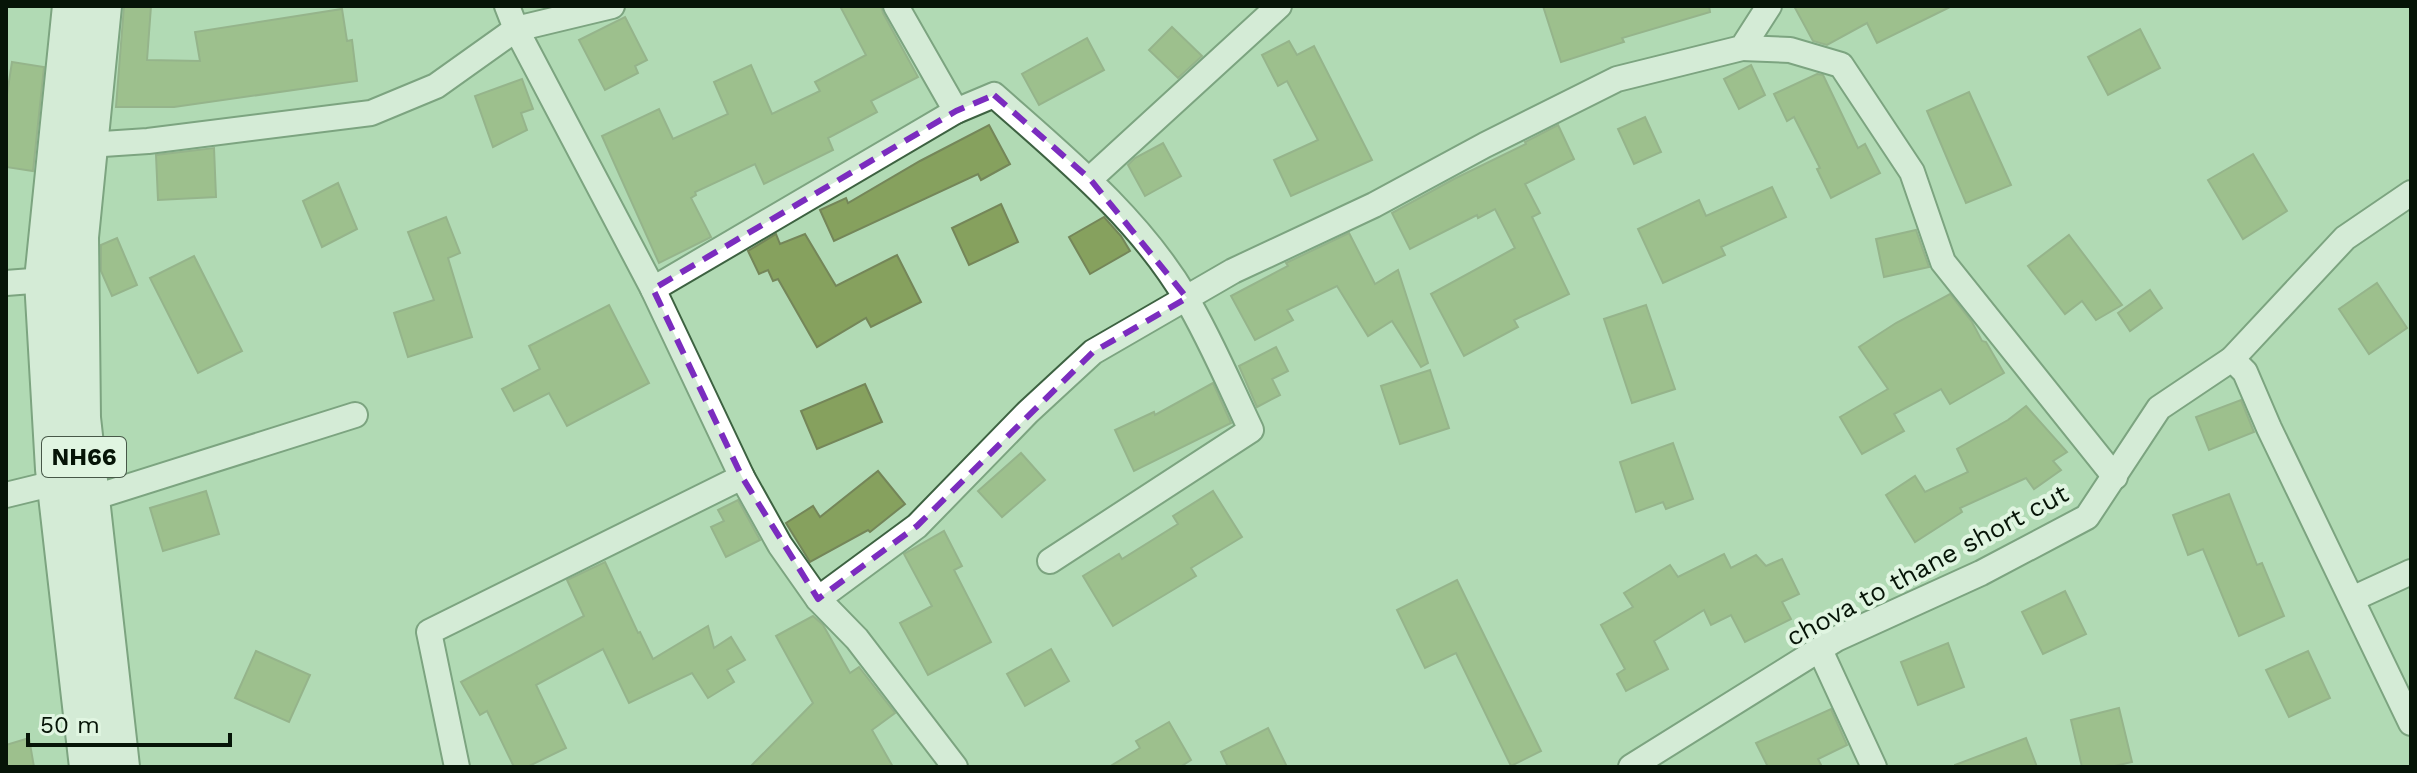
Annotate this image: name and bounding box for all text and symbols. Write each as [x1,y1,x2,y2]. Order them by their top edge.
road number: NH66 [42,437,126,477]
street label: chova to thane short cut [1781,478,2073,652]
scale bar [28,697,230,747]
text: 50 m [40,711,100,739]

